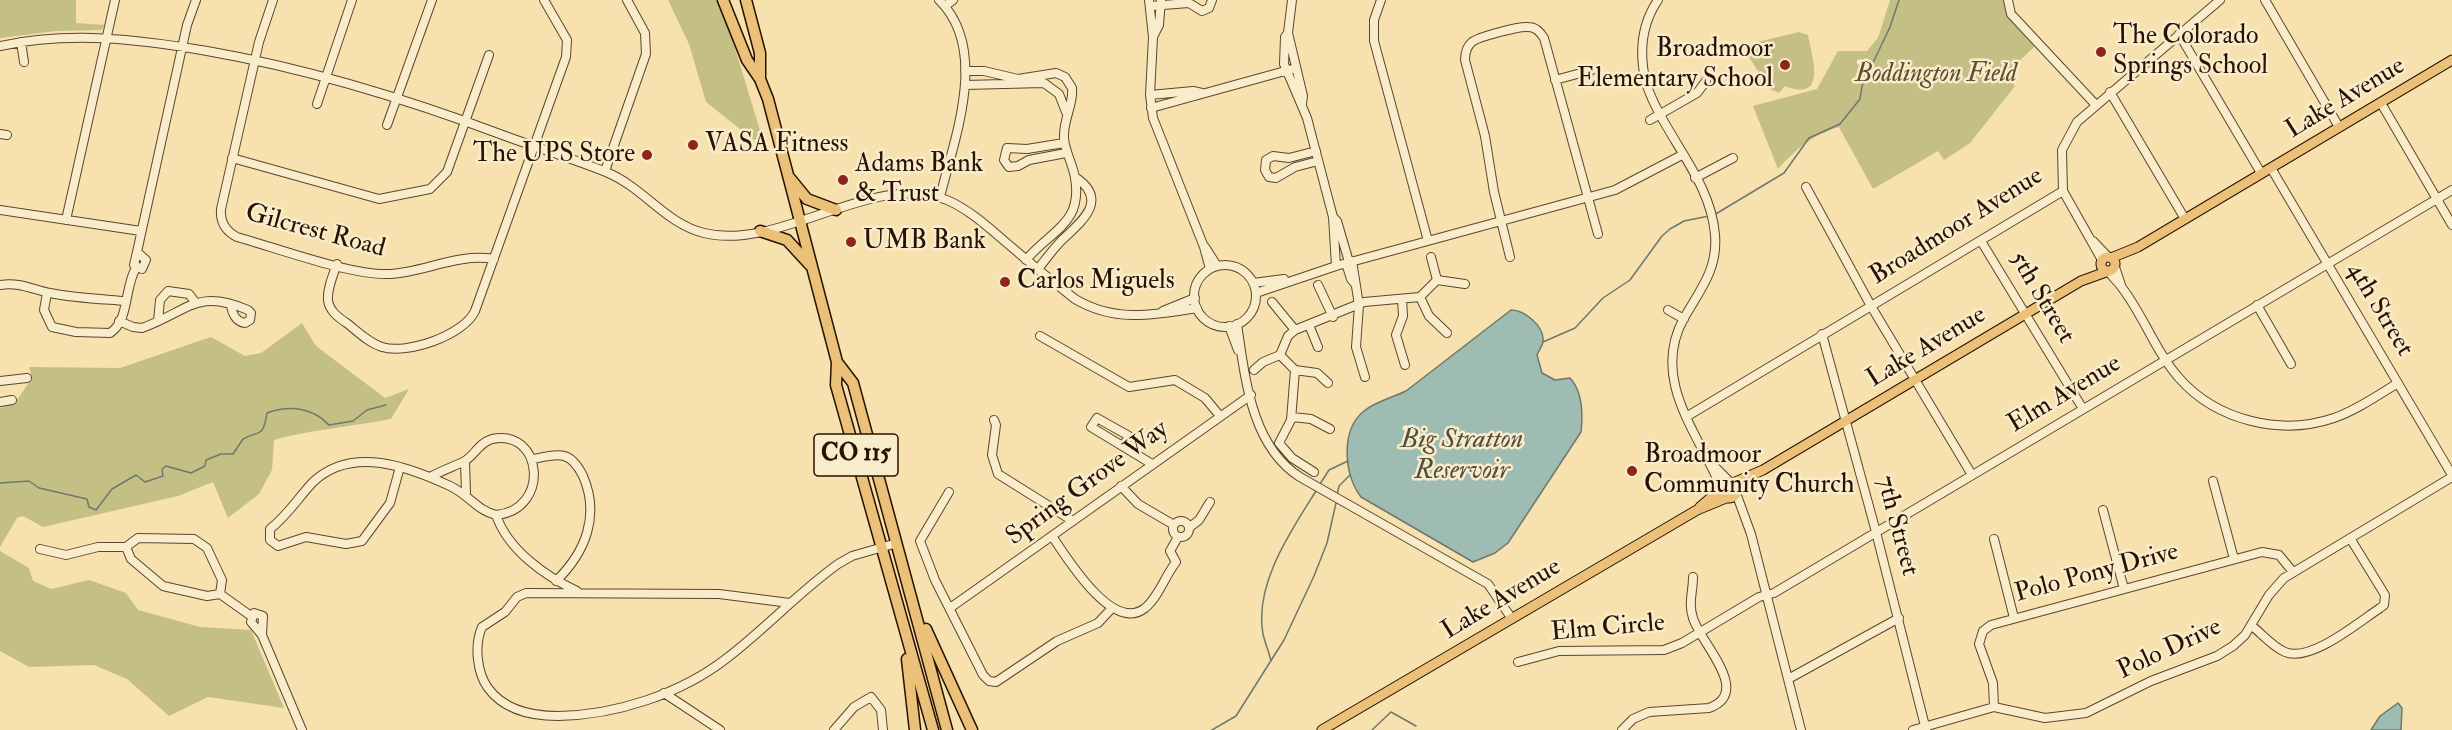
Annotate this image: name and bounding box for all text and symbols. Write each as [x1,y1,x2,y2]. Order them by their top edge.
place label: The Colorado Springs School [2113,21,2268,82]
place label: Broadmoor Elementary School [1577,34,1773,96]
marker: The Colorado Springs School [2094,45,2108,59]
street label: Lake Avenue [2281,51,2411,147]
marker: Broadmoor Elementary School [1778,58,1792,72]
park label: Boddington Field [1855,59,2017,91]
place label: VASA Fitness [705,129,848,161]
marker: VASA Fitness [686,138,700,152]
place label: The UPS Store [473,139,635,171]
marker: The UPS Store [640,148,654,162]
place label: Adams Bank & Trust [855,149,983,210]
street label: Broadmoor Avenue [1865,161,2049,293]
marker: Adams Bank & Trust [836,173,850,187]
street label: Gilcrest Road [242,198,388,266]
place label: UMB Bank [863,226,986,258]
marker: UMB Bank [844,235,858,249]
street label: 5th Street [2001,246,2081,350]
street label: 4th Street [2339,257,2419,363]
place label: Carlos Miguels [1017,266,1175,298]
marker: Carlos Miguels [998,275,1012,289]
street label: Lake Avenue [1862,300,1992,396]
street label: Elm Avenue [2003,349,2127,441]
street label: Spring Grove Way [1001,415,1175,553]
water label: Big Stratton Reservoir [1401,425,1523,488]
road number: CO 115 [814,434,898,476]
place label: Broadmoor Community Church [1644,440,1854,502]
marker: Broadmoor Community Church [1625,464,1639,478]
street label: 7th Street [1868,473,1924,579]
street label: Polo Pony Drive [2012,537,2182,611]
street label: Lake Avenue [1437,552,1567,648]
street label: Elm Circle [1550,608,1666,650]
street label: Polo Drive [2113,612,2227,688]

